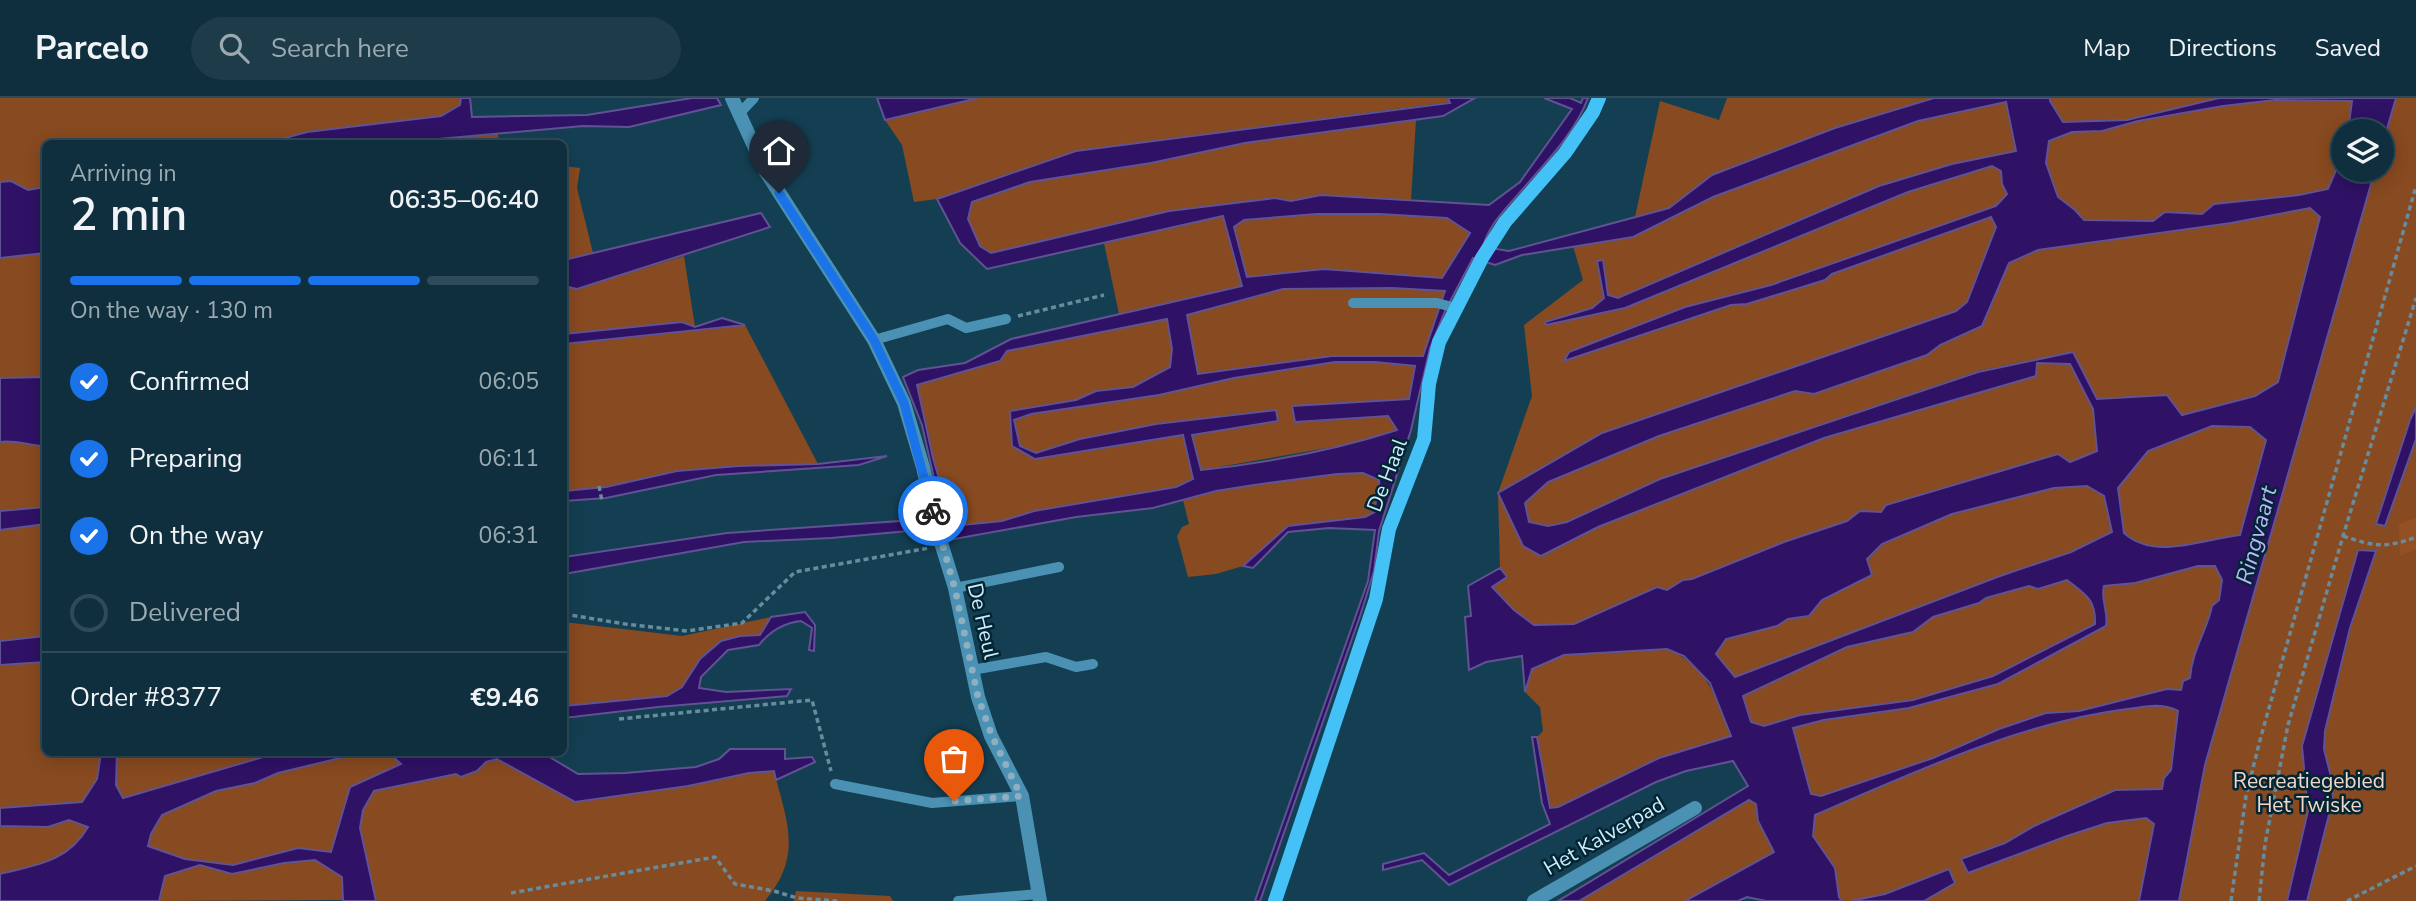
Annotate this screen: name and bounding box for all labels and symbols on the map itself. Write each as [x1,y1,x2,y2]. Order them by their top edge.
pin [749,121,809,193]
street label: De Haal [1360,433,1414,516]
courier [898,476,968,546]
water label: Ringvaart [2229,482,2285,588]
street label: De Heul [961,580,1006,663]
pin [924,729,984,801]
park label: Recreatiegebied Het Twiske [2233,767,2385,819]
street label: Het Kalverpad [1539,790,1669,882]

